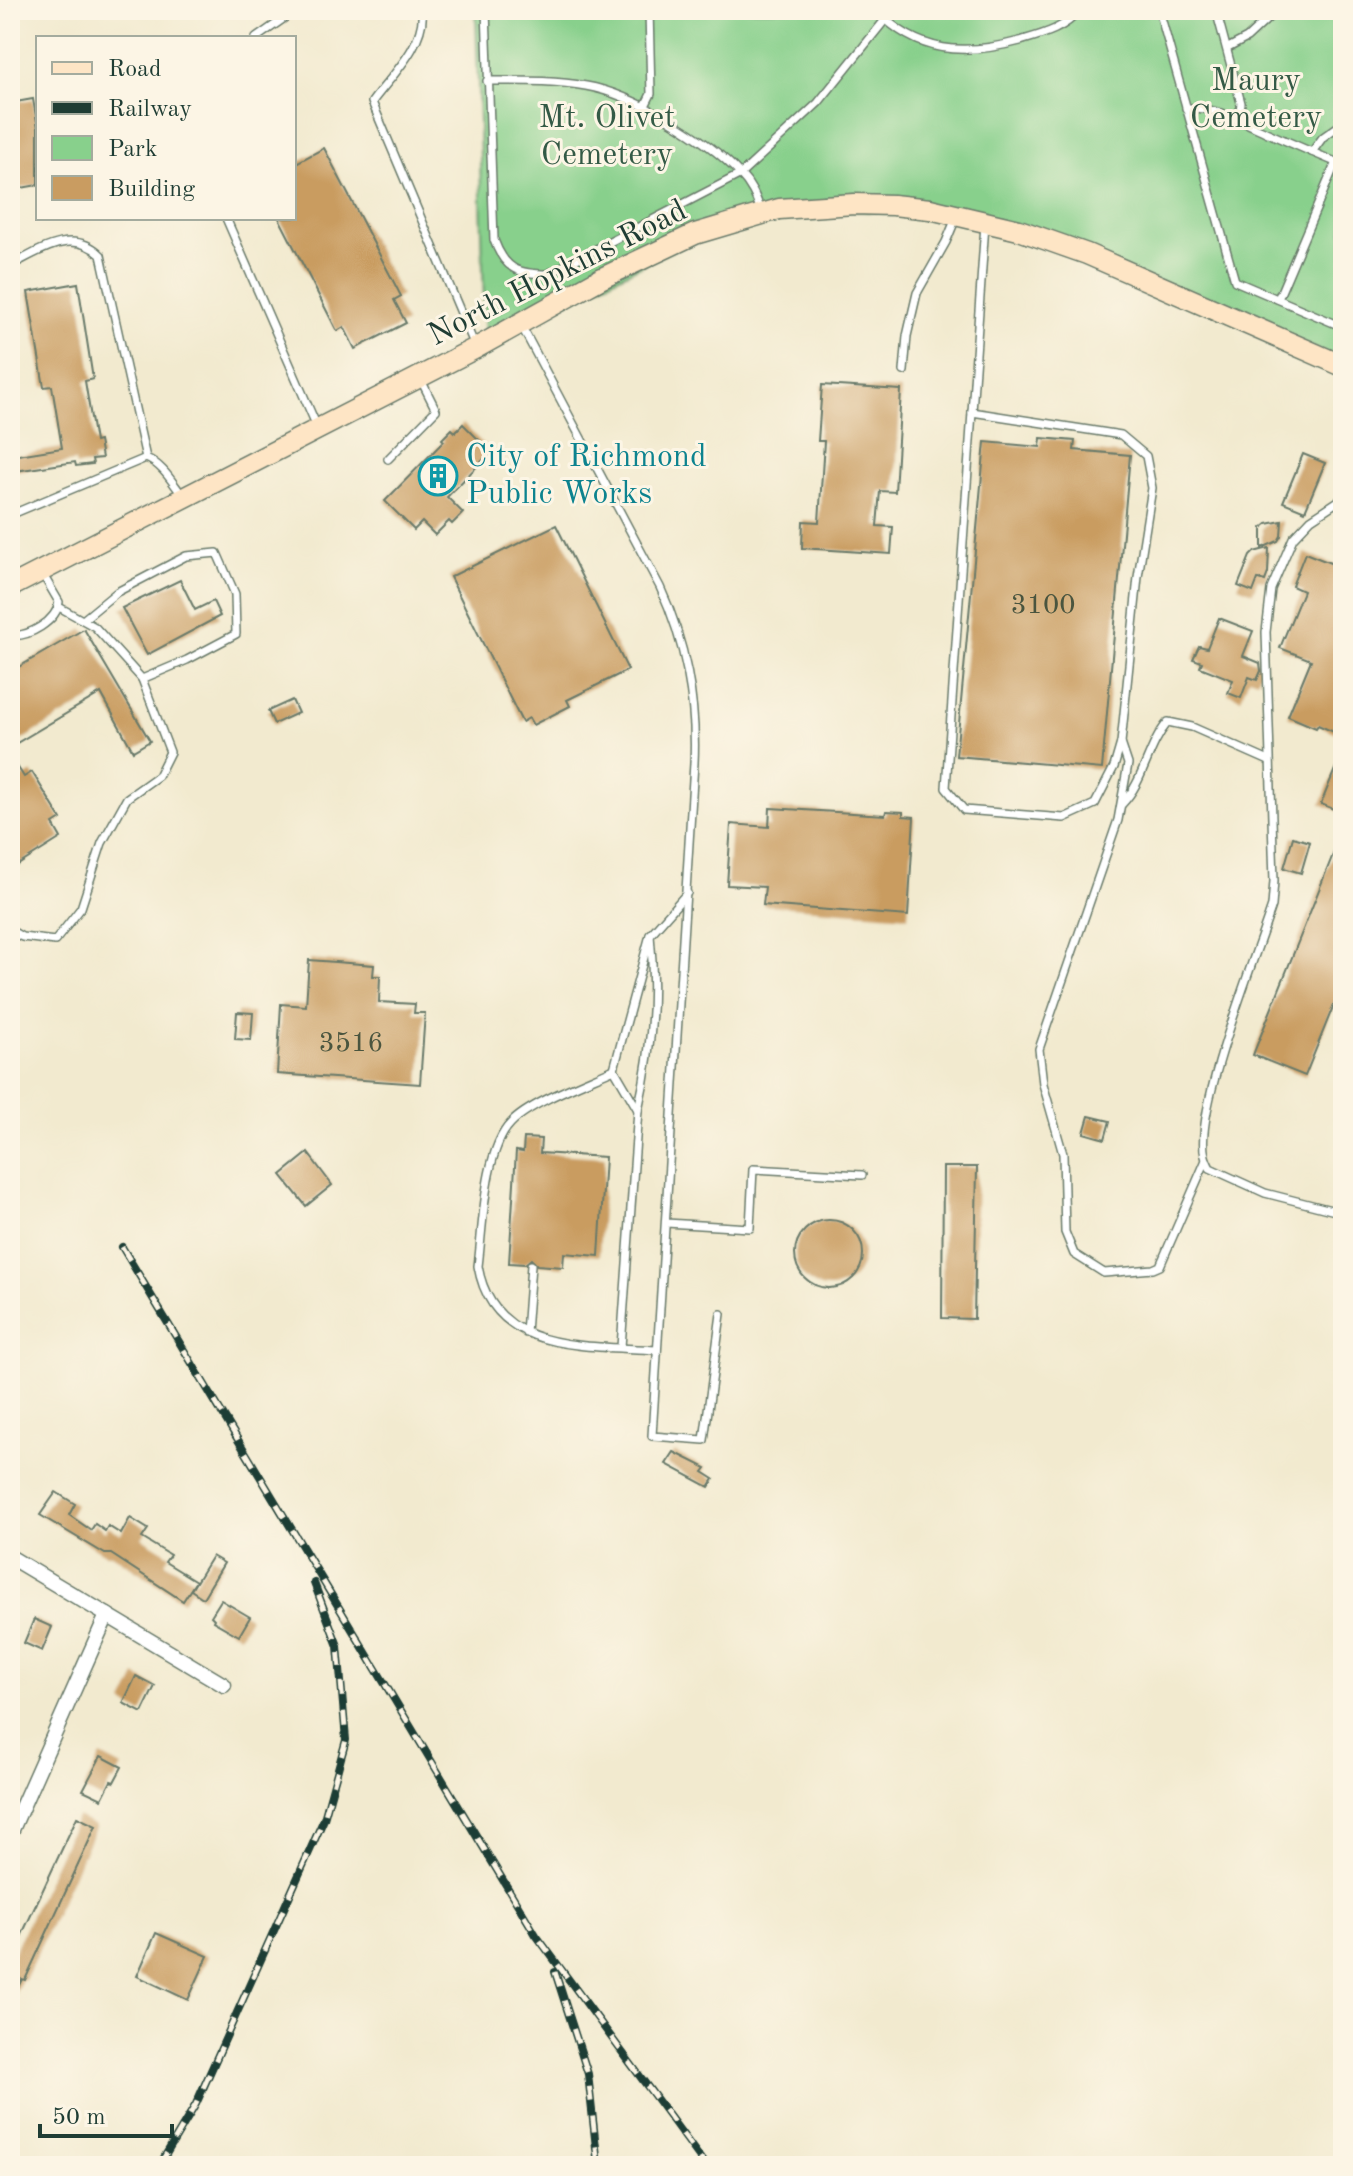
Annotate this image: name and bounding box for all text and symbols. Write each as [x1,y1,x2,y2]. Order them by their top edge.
legend [36,36,296,220]
text: Road [108,58,161,82]
park label: Maury Cemetery [1190,66,1322,135]
text: Railway [108,98,192,122]
park label: Mt. Olivet Cemetery [539,103,675,172]
text: Park [108,138,157,162]
text: Building [108,178,195,202]
street label: North Hopkins Road [424,195,692,353]
place label: City of Richmond Public Works [466,442,707,511]
building icon: City of Richmond Public Works [417,455,459,497]
house number: 3100 [1011,592,1075,620]
house number: 3516 [319,1030,383,1058]
scale bar [40,2088,172,2138]
text: 50 m [52,2106,106,2130]

